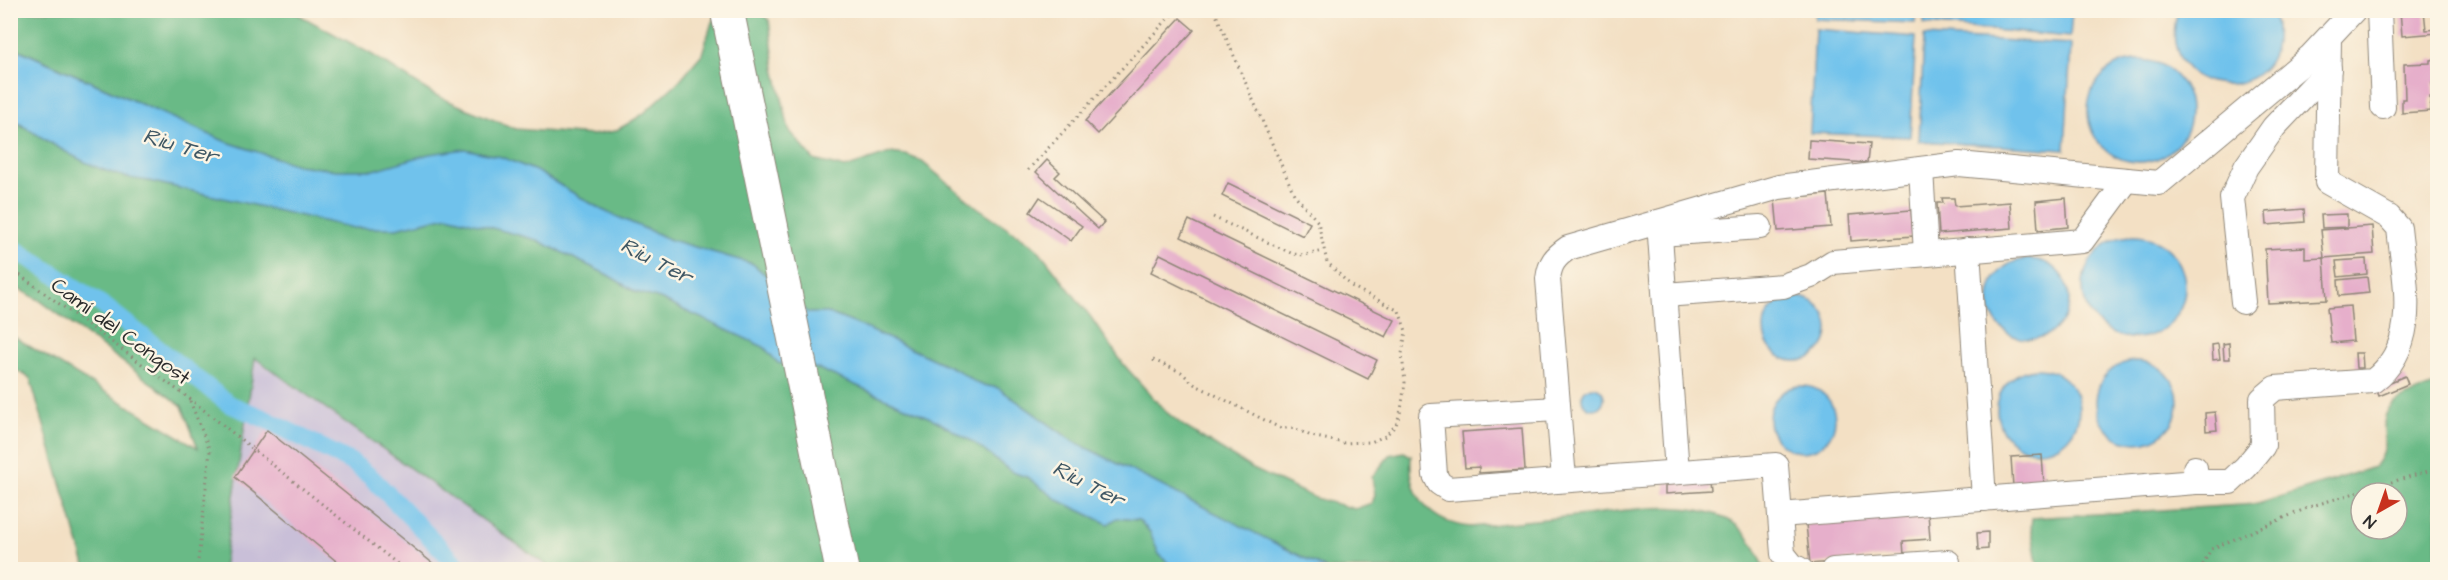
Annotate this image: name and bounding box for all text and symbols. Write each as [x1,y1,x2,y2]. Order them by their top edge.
water label: Riu Ter [139,120,225,173]
water label: Riu Ter [615,230,700,294]
street label: Camí del Congost [44,271,197,394]
water label: Riu Ter [1047,453,1132,517]
north arrow [2349,481,2409,541]
text: N [2359,510,2381,533]

